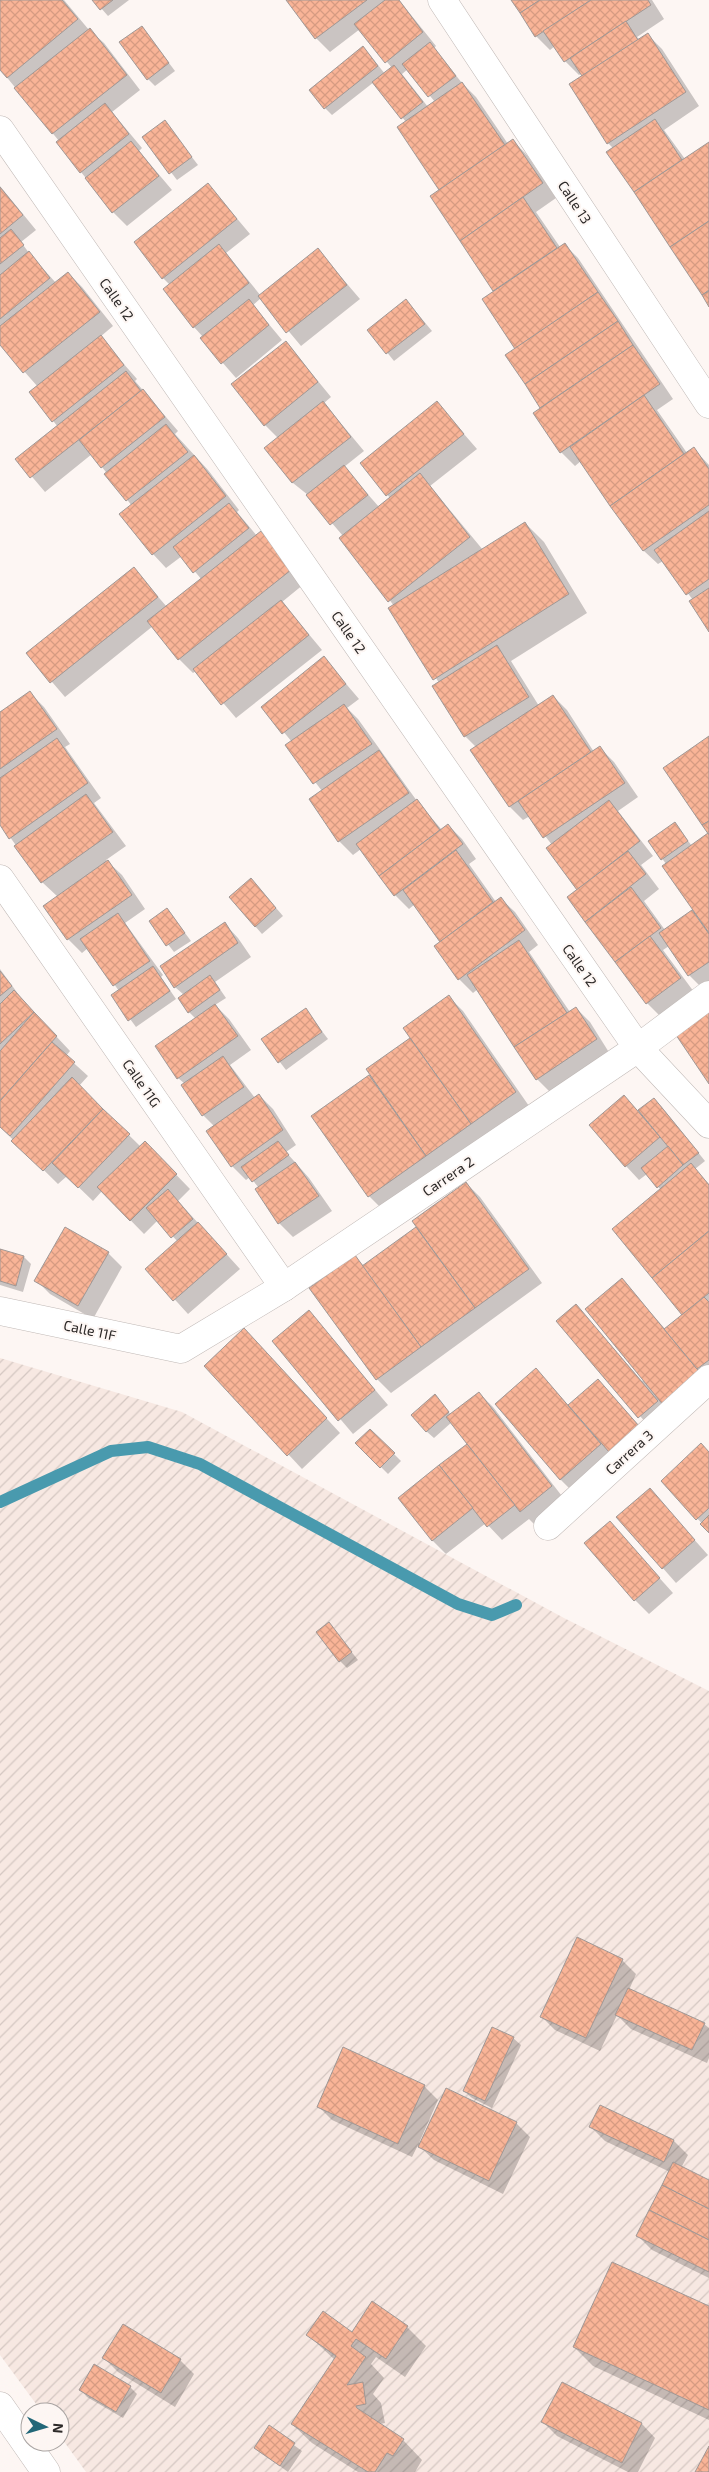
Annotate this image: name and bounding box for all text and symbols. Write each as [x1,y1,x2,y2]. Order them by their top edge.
street label: Calle 13 [555,177,595,227]
street label: Calle 12 [96,274,138,324]
street label: Calle 12 [328,607,370,657]
street label: Calle 12 [559,940,601,990]
street label: Calle 11G [119,1056,165,1110]
street label: Carrera 2 [419,1153,477,1199]
street label: Calle 11F [62,1316,118,1344]
street label: Carrera 3 [602,1426,656,1478]
north arrow [20,2402,70,2452]
text: N [50,2422,67,2434]

